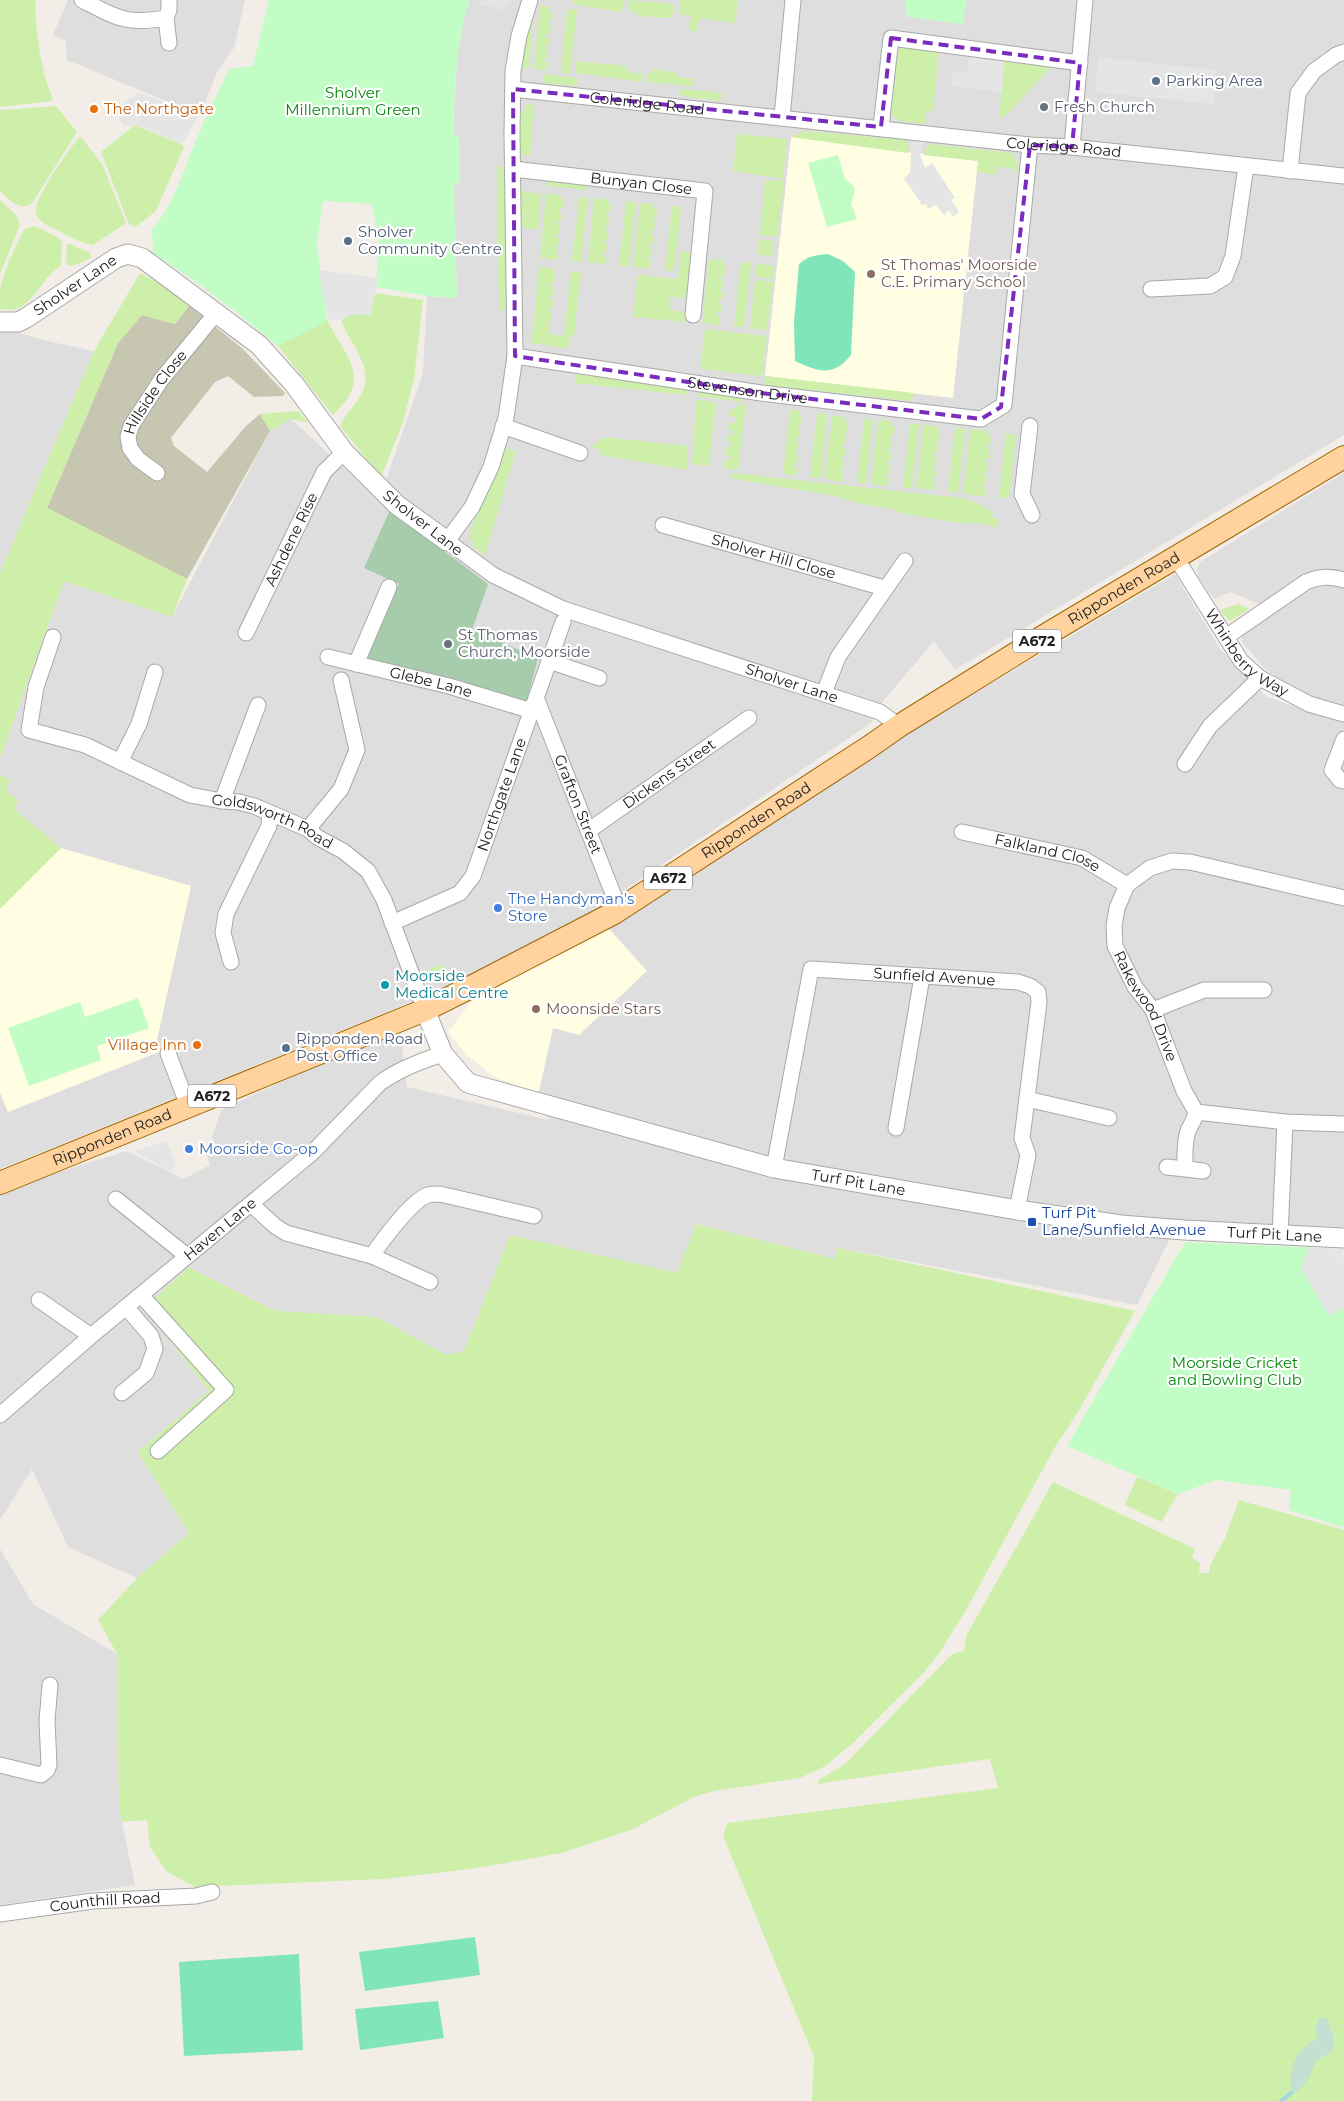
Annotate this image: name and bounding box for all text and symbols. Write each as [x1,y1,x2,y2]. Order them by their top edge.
place label: Parking Area [1166,71,1263,90]
marker: Parking Area [1150,75,1162,87]
park label: Sholver Millennium Green [285,83,421,119]
street label: Coleridge Road [589,87,706,119]
place label: Fresh Church [1054,97,1155,116]
place label: The Northgate [104,99,214,118]
marker: Fresh Church [1038,101,1050,113]
marker: The Northgate [88,103,100,115]
street label: Coleridge Road [1005,132,1122,161]
street label: Bunyan Close [589,168,693,198]
place label: Sholver Community Centre [358,222,502,258]
marker: Sholver Community Centre [342,235,354,247]
street label: Sholver Lane [29,250,120,320]
place label: St Thomas' Moorside C.E. Primary School [881,255,1037,291]
marker: St Thomas' Moorside C.E. Primary School [865,268,877,280]
street label: Hillside Close [119,346,191,437]
street label: Stevenson Drive [686,372,809,407]
street label: Sholver Lane [379,485,467,560]
street label: Ashdene Rise [260,489,322,589]
street label: Sholver Hill Close [709,529,838,583]
street label: Ripponden Road [1064,547,1183,629]
street label: Whinberry Way [1201,605,1293,701]
place label: St Thomas Church, Moorside [458,625,590,661]
road number: A672 [1013,630,1061,652]
marker: St Thomas Church, Moorside [442,638,454,650]
street label: Sholver Lane [743,659,841,707]
street label: Glebe Lane [388,662,475,702]
street label: Northgate Lane [473,735,530,854]
street label: Dickens Street [619,735,719,813]
street label: Grafton Street [550,751,607,857]
street label: Ripponden Road [697,777,814,863]
street label: Goldsworth Road [210,789,336,853]
street label: Falkland Close [993,829,1104,876]
road number: A672 [644,866,692,890]
place label: The Handyman's Store [508,889,634,925]
marker: The Handyman's Store [492,902,504,914]
street label: Rakewood Drive [1110,948,1182,1064]
street label: Sunfield Avenue [873,963,996,990]
place label: Moorside Medical Centre [395,966,508,1002]
marker: Moorside Medical Centre [379,979,391,991]
place label: Moonside Stars [546,999,661,1018]
marker: Moonside Stars [530,1003,542,1015]
place label: Ripponden Road Post Office [296,1029,423,1065]
place label: Village Inn [108,1035,187,1054]
marker: Village Inn [191,1039,203,1051]
marker: Ripponden Road Post Office [280,1042,292,1054]
road number: A672 [188,1084,236,1108]
street label: Ripponden Road [49,1104,174,1170]
place label: Moorside Co-op [199,1139,318,1158]
marker: Moorside Co-op [183,1143,195,1155]
street label: Turf Pit Lane [810,1165,907,1200]
street label: Haven Lane [179,1193,260,1264]
place label: Turf Pit Lane/Sunfield Avenue [1042,1203,1206,1239]
marker: Turf Pit Lane/Sunfield Avenue [1026,1216,1038,1228]
street label: Turf Pit Lane [1227,1222,1323,1246]
park label: Moorside Cricket and Bowling Club [1168,1353,1302,1389]
street label: Counthill Road [48,1888,161,1916]

